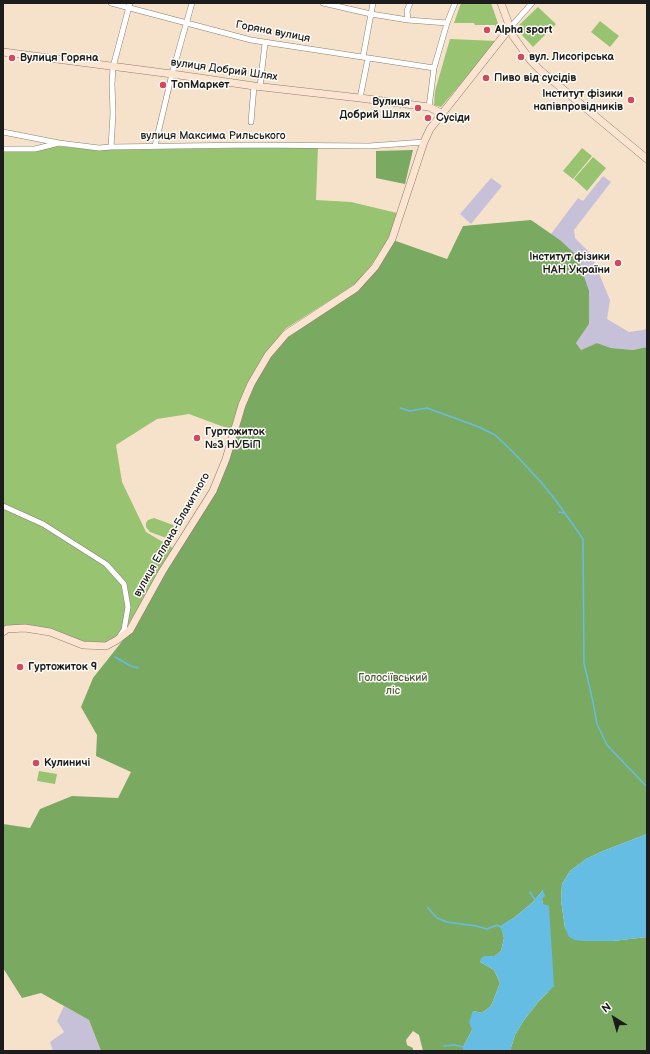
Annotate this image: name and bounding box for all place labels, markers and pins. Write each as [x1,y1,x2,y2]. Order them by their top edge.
place label: Alpha sport [495,23,552,37]
marker: Alpha sport [482,25,492,35]
place label: вул. Лисогірська [529,50,614,64]
place label: Вулиця Горяна [20,51,98,65]
marker: вул. Лисогірська [516,52,526,62]
marker: Вулиця Горяна [7,53,17,63]
place label: Пиво від сусідів [494,71,576,85]
marker: Пиво від сусідів [481,73,491,83]
place label: ТопМаркет [171,78,230,92]
marker: ТопМаркет [158,80,168,90]
place label: Інститут фізики напівпровідників [533,87,623,113]
place label: Вулиця Добрий Шлях [340,95,410,121]
marker: Інститут фізики напівпровідників [626,95,636,105]
marker: Вулиця Добрий Шлях [413,103,423,113]
place label: Сусіди [436,111,470,125]
marker: Сусіди [423,113,433,123]
place label: Інститут фізики НАН України [529,250,610,276]
marker: Інститут фізики НАН України [613,258,623,268]
place label: Гуртожиток №3 НУБіП [205,425,265,451]
marker: Гуртожиток №3 НУБіП [192,433,202,443]
place label: Гуртожиток 9 [28,660,97,674]
marker: Гуртожиток 9 [15,662,25,672]
place label: Кулиничі [44,756,90,770]
marker: Кулиничі [31,758,41,768]

